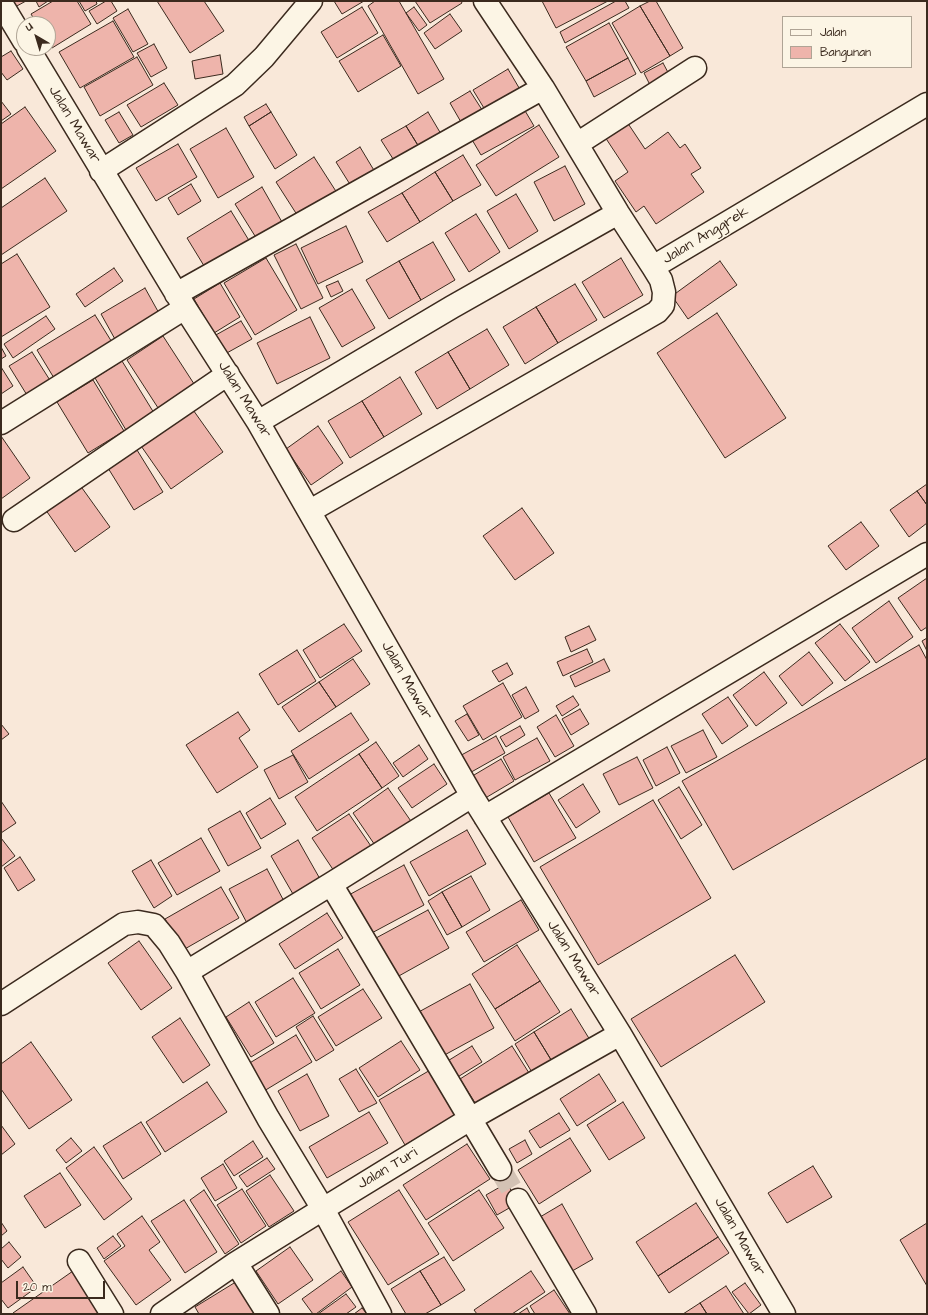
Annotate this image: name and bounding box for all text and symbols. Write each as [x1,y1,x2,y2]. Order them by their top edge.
north arrow [16,16,56,56]
legend [782,16,912,68]
text: U [22,19,36,35]
text: Jalan [820,24,846,41]
text: Bangunan [820,44,871,61]
street label: Jalan Mawar [44,83,104,167]
street label: Jalan Anggrek [660,203,752,269]
street label: Jalan Mawar [213,358,275,442]
street label: Jalan Mawar [376,639,436,723]
street label: Jalan Mawar [542,917,604,1001]
street label: Jalan Turi [355,1144,421,1194]
street label: Jalan Mawar [709,1195,769,1279]
scale bar [18,1273,107,1299]
text: 20 m [23,1279,52,1296]

